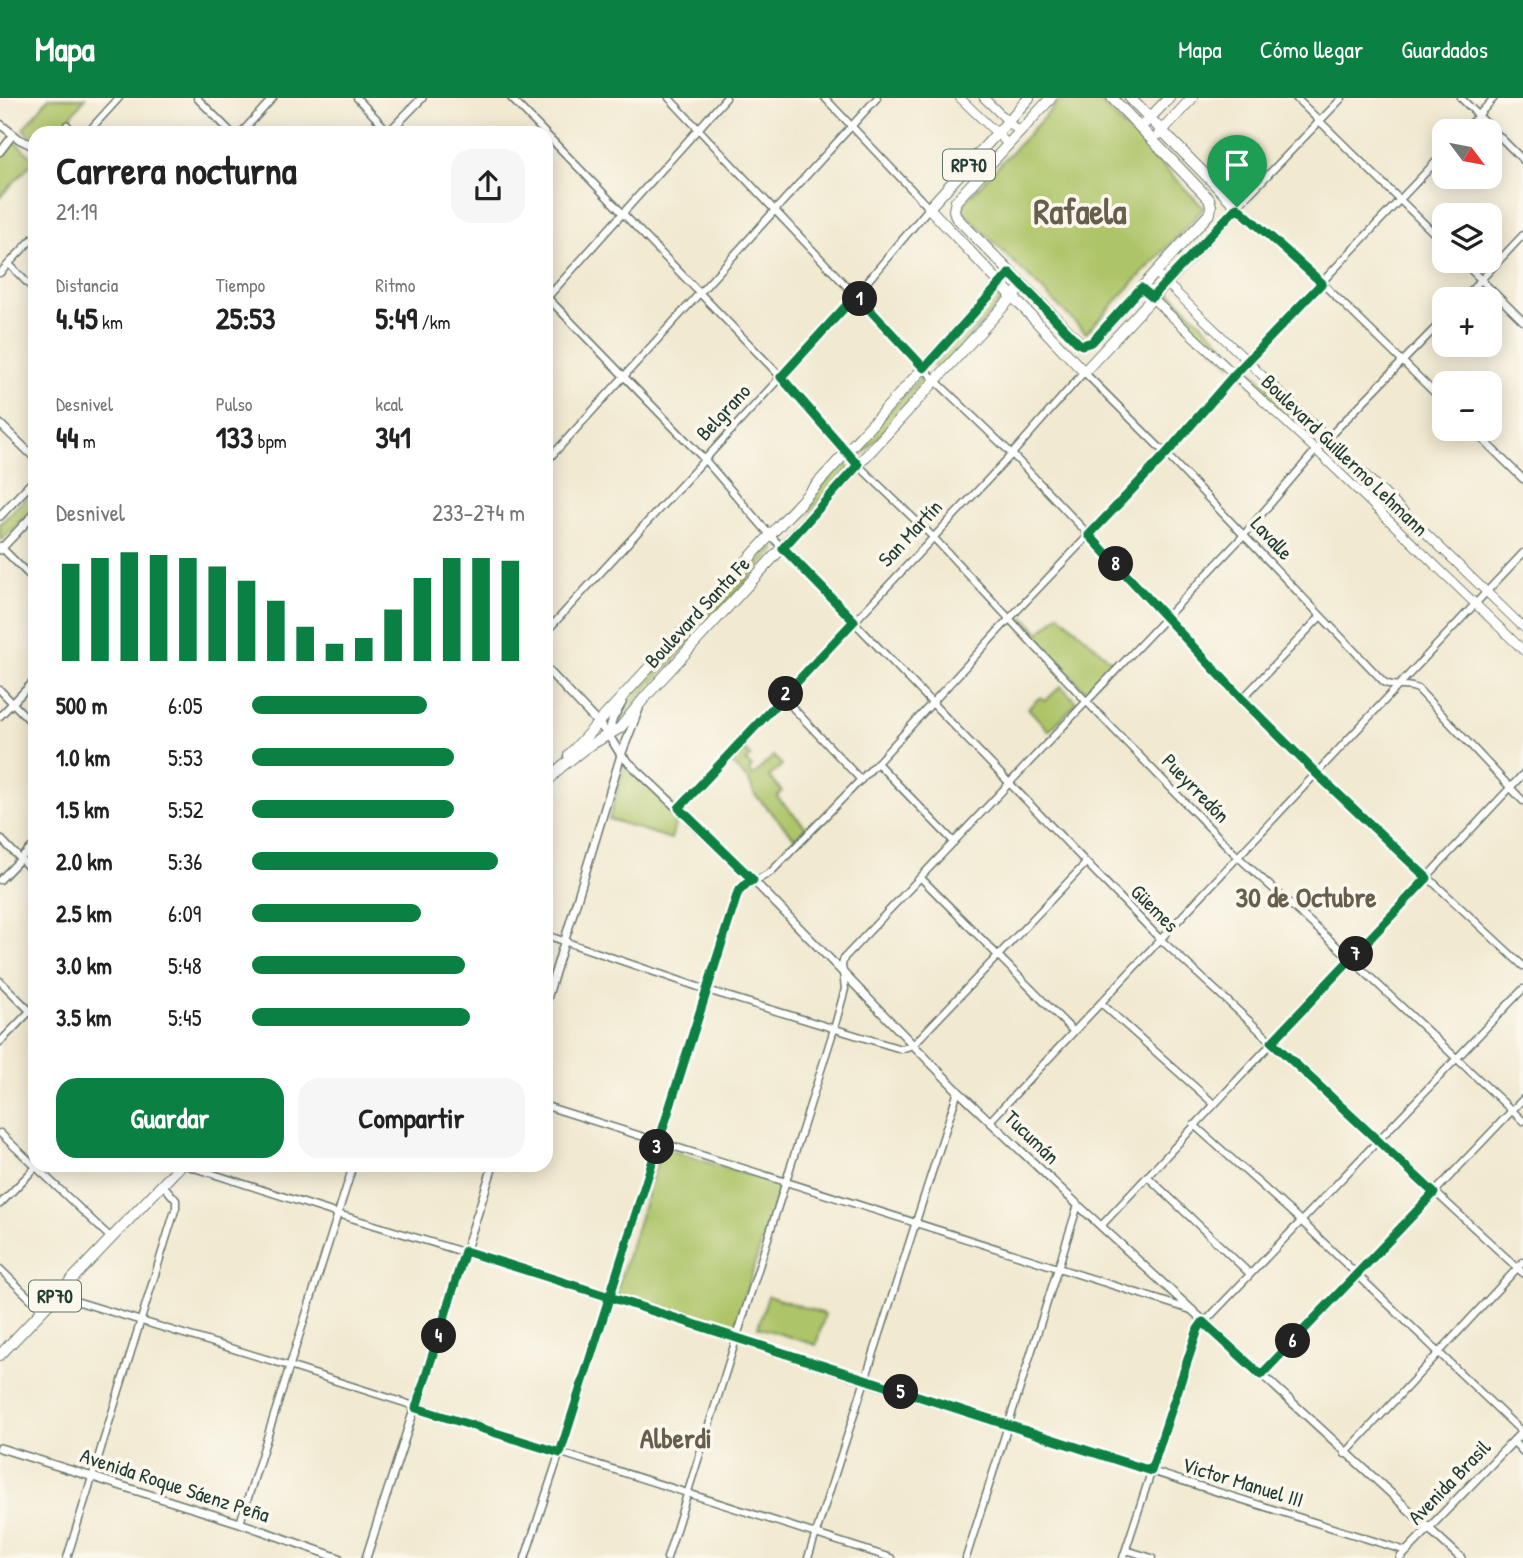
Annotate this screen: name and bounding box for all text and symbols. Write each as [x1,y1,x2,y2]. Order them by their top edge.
text: Mapa [35,27,95,71]
text: Mapa [1178,33,1222,65]
text: Cómo llegar [1260,33,1363,65]
text: Guardados [1401,33,1488,65]
north arrow [1432,119,1502,189]
map controls [1432,119,1502,441]
pin [1207,135,1267,207]
text: Carrera nocturna [56,144,297,196]
icon: arrive [1218,146,1256,184]
button: share [451,149,525,223]
road number: RP70 [943,150,995,180]
district label: Rafaela [1034,188,1127,235]
text: 21:19 [56,196,97,227]
button: layers [1432,203,1502,273]
text: Distancia [56,272,118,298]
text: Tiempo [216,272,265,298]
text: Ritmo [375,272,415,298]
pin: 1 [842,282,878,316]
text: 1 [856,285,863,311]
button: + [1432,287,1502,357]
text: 4.45 [56,298,98,338]
text: 25:53 [216,298,275,338]
text: 5:49 [375,298,417,338]
text: km [98,309,123,335]
text: /km [417,309,450,335]
street label: Boulevard Guillermo Lehmann [1255,367,1435,543]
button: − [1432,371,1502,441]
street label: Belgrano [689,377,757,447]
text: Desnivel [56,391,113,417]
text: Pulso [216,391,252,417]
text: kcal [375,391,403,417]
text: 44 [56,417,79,457]
text: 133 [216,417,253,457]
text: 341 [375,417,411,457]
text: m [79,428,96,454]
text: bpm [253,428,287,454]
street label: San Martín [871,493,949,573]
text: Desnivel [56,497,125,528]
text: 233–274 m [432,497,525,528]
street label: Lavalle [1244,510,1300,566]
pin: 8 [1098,546,1134,582]
street label: Boulevard Santa Fe [638,550,756,674]
text: 8 [1111,550,1120,576]
pin: 2 [768,676,804,712]
text: 2 [781,680,790,706]
text: 500 m [56,690,107,721]
text: 6:05 [168,690,203,721]
text: 1.0 km [56,742,110,773]
text: 5:53 [168,742,203,773]
street label: Pueyrredón [1156,747,1236,829]
text: 1.5 km [56,794,109,825]
text: 5:52 [168,794,204,825]
text: 2.0 km [56,846,112,877]
text: 5:36 [168,846,203,877]
street label: Güemes [1124,877,1186,939]
district label: 30 de Octubre [1236,878,1377,916]
text: 2.5 km [56,898,112,929]
text: 6:09 [168,898,201,929]
pin: 7 [1338,936,1374,972]
text: 7 [1351,940,1360,966]
text: 3.0 km [56,950,112,981]
text: 5:48 [168,950,202,981]
text: 3.5 km [56,1002,111,1033]
text: 5:45 [168,1002,201,1033]
button: Guardar [56,1078,284,1158]
button: Compartir [298,1078,525,1158]
street label: Tucumán [998,1103,1066,1171]
pin: 3 [640,1130,674,1164]
text: 3 [652,1133,661,1159]
road number: RP70 [29,1280,81,1312]
pin: 4 [422,1318,457,1354]
text: 4 [435,1322,442,1348]
pin: 6 [1276,1324,1310,1358]
text: 6 [1289,1327,1296,1353]
pin: 5 [884,1374,918,1410]
text: 5 [896,1378,905,1404]
district label: Alberdi [640,1419,712,1457]
street label: Avenida Brasil [1401,1433,1497,1531]
street label: Avenida Roque Sáenz Peña [77,1441,273,1529]
street label: Victor Manuel III [1179,1450,1307,1514]

